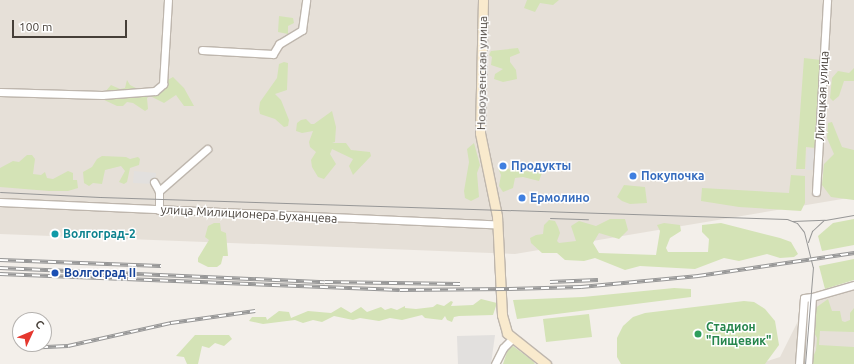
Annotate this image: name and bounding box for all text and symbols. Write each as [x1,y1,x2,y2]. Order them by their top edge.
scale bar [14,12,129,38]
street label: Новоузенская улица [474,16,490,130]
text: 100 m [19,20,52,33]
street label: Липецкая улица [812,51,832,141]
place label: Продукты [511,159,571,173]
marker: Продукты [498,161,508,171]
place label: Покупочка [641,169,704,183]
marker: Покупочка [628,171,638,181]
place label: Ермолино [530,191,590,205]
marker: Ермолино [517,193,527,203]
street label: улица Милиционера Буханцева [160,202,338,226]
place label: Волгоград-2 [63,227,136,241]
marker: Волгоград-2 [50,229,60,239]
place label: Волгоград II [64,266,136,280]
marker: Волгоград II [49,267,61,279]
north arrow [12,312,52,352]
text: С [33,318,47,331]
place label: Стадион "Пищевик" [706,320,771,348]
marker: Стадион "Пищевик" [693,329,703,339]

